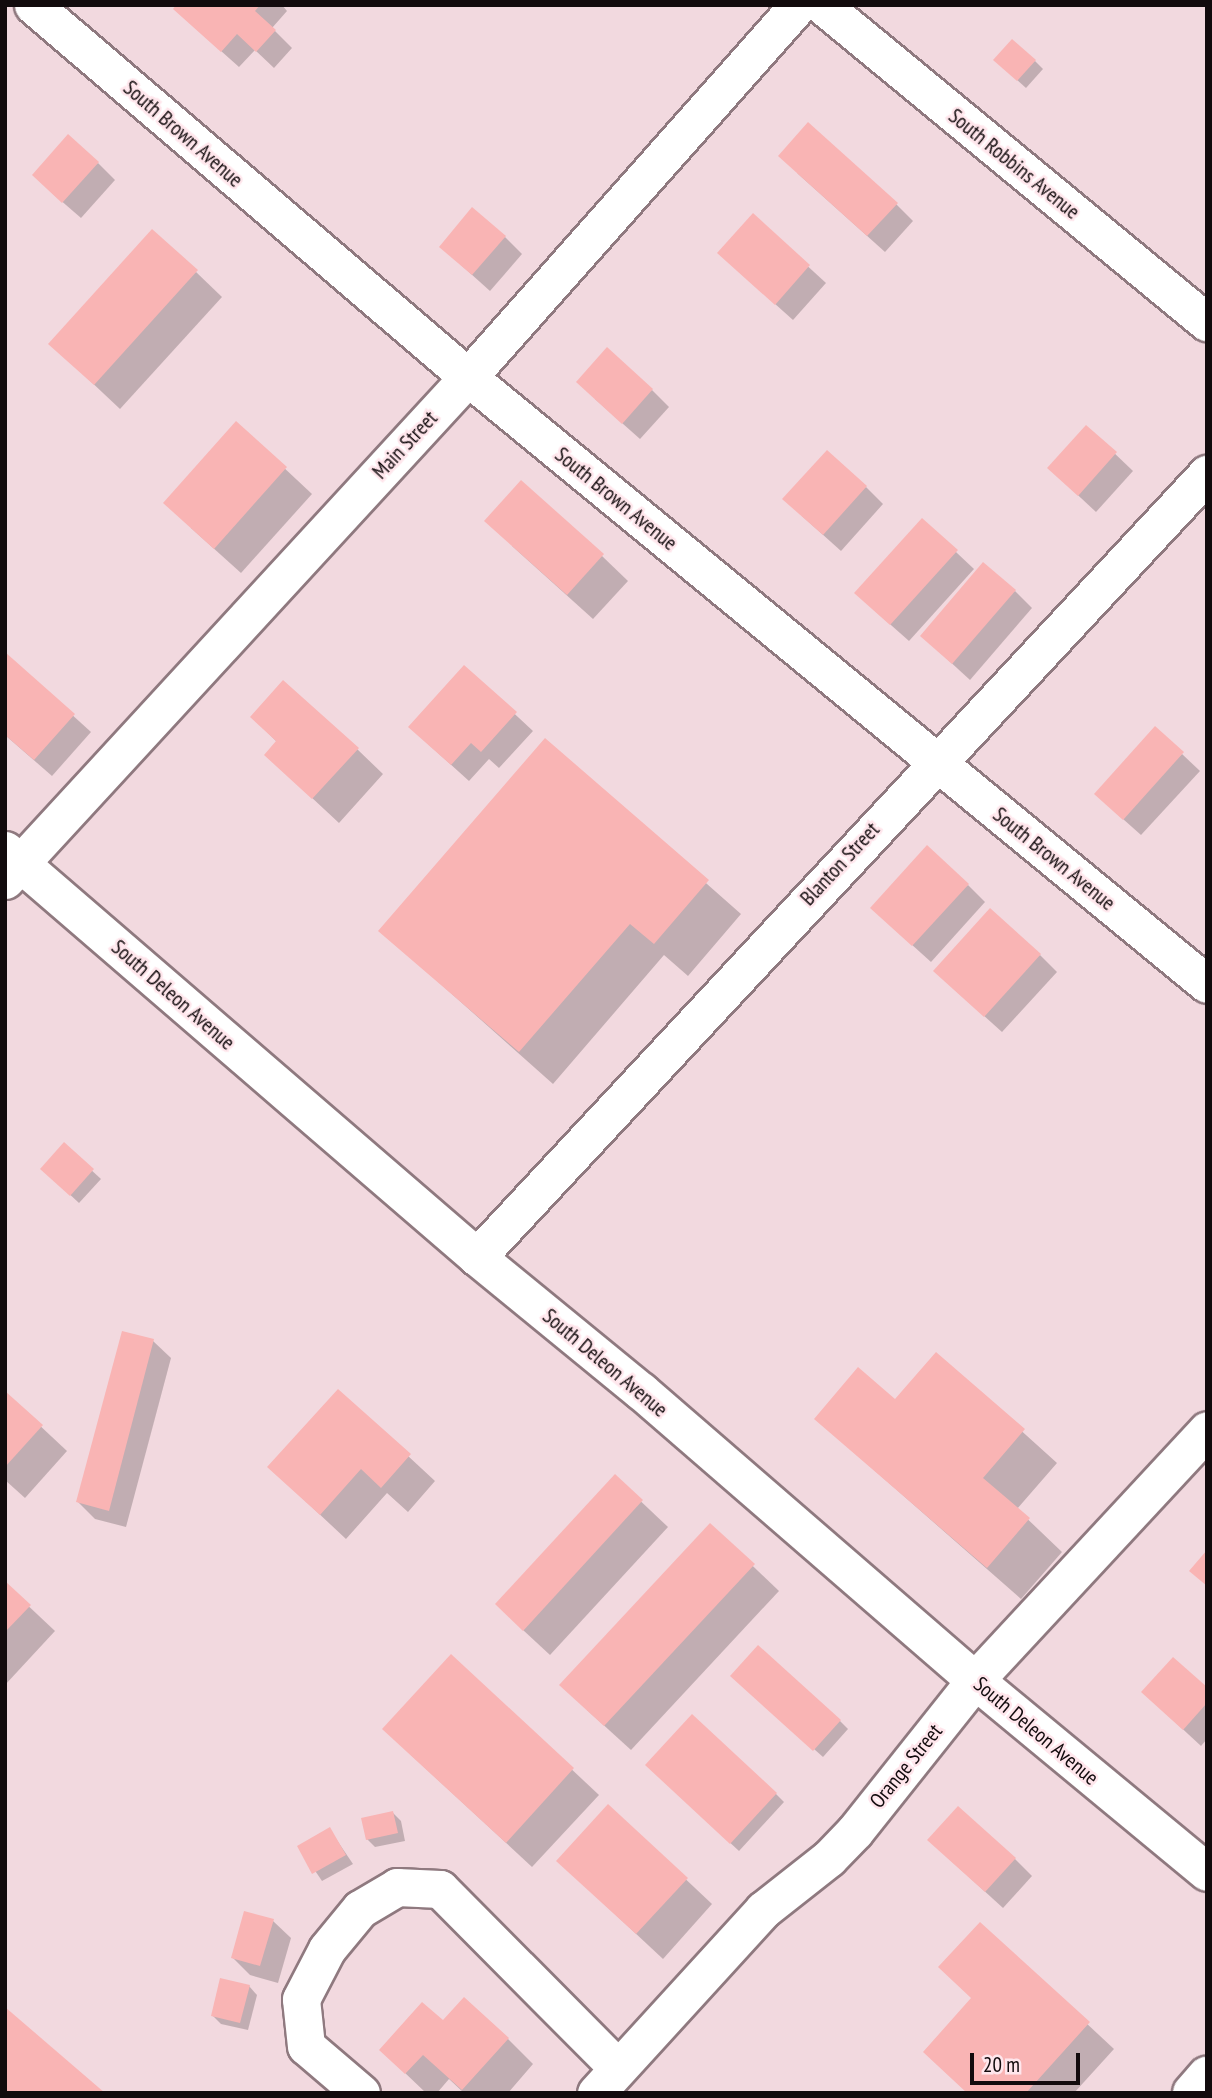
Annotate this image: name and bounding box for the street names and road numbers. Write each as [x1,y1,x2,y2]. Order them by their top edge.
street label: South Brown Avenue [118,75,248,193]
street label: South Robbins Avenue [943,103,1085,225]
street label: Main Street [367,406,443,484]
street label: South Brown Avenue [550,442,682,556]
street label: South Brown Avenue [988,802,1120,916]
street label: Blanton Street [795,817,885,911]
street label: South Deleon Avenue [106,934,240,1056]
street label: South Deleon Avenue [537,1303,673,1423]
street label: South Deleon Avenue [968,1671,1104,1791]
street label: Orange Street [865,1719,947,1813]

